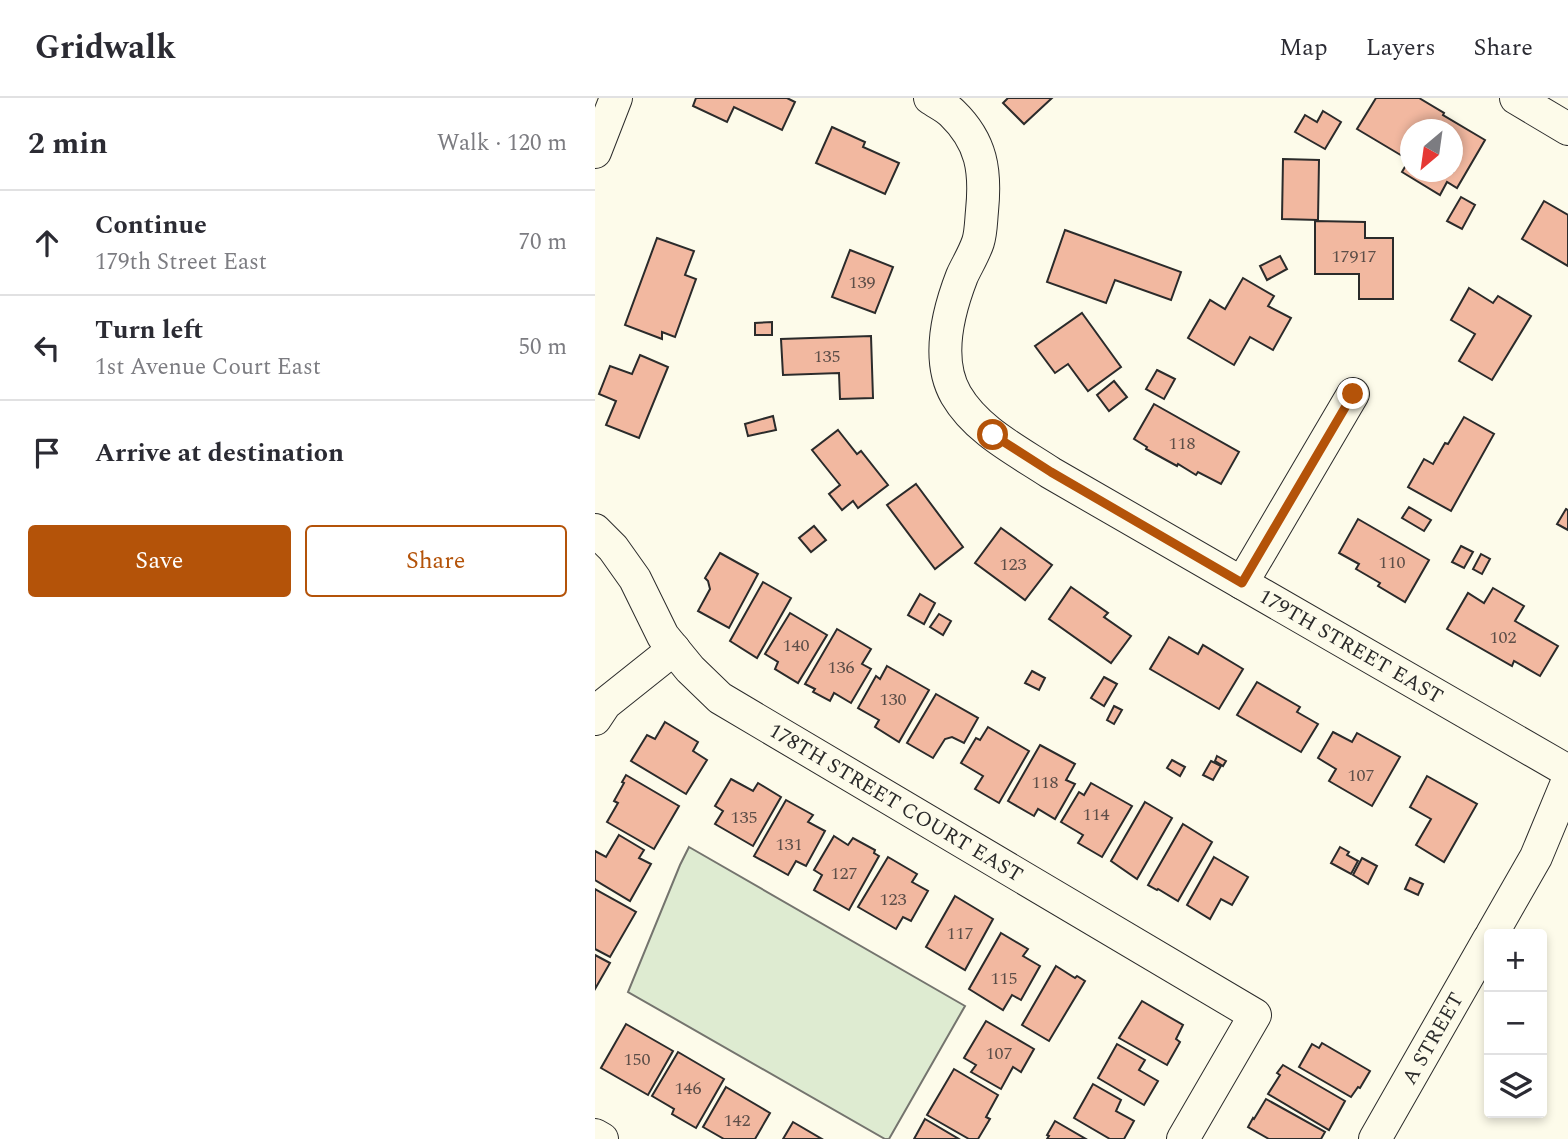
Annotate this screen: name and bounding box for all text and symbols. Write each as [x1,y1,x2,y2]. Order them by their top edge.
text: Gridwalk [35,23,176,73]
text: Map [1279,30,1328,66]
text: Layers [1366,30,1436,66]
text: Share [1474,30,1533,66]
north arrow [1400,119,1463,182]
text: 2 min [28,121,108,167]
text: Walk · 120 m [437,126,567,161]
text: Continue [95,205,207,245]
icon: ahead [28,224,66,262]
text: 70 m [518,225,567,260]
house number: 17917 [1332,243,1377,270]
text: 179th Street East [95,245,267,280]
house number: 139 [849,269,876,296]
text: Turn left [95,310,203,350]
icon: left [28,329,66,367]
text: 50 m [518,330,567,365]
house number: 135 [814,343,841,370]
text: 1st Avenue Court East [95,350,321,385]
route end [1337,378,1368,409]
route start [977,419,1008,450]
house number: 118 [1169,430,1196,457]
text: Arrive at destination [95,433,344,473]
icon: arrive [28,434,66,472]
button: Save [28,525,291,597]
button: Share [305,525,567,597]
house number: 110 [1379,549,1406,576]
house number: 123 [1000,551,1027,578]
street label: 179TH STREET EAST [1252,581,1449,713]
house number: 102 [1490,624,1517,651]
house number: 140 [783,632,810,659]
house number: 136 [828,654,855,681]
house number: 130 [880,686,907,713]
street label: 178TH STREET COURT EAST [762,715,1029,891]
house number: 107 [1348,762,1375,789]
house number: 118 [1032,769,1059,796]
house number: 114 [1083,801,1110,828]
house number: 135 [731,804,758,831]
house number: 131 [776,831,803,858]
house number: 127 [831,860,858,887]
house number: 123 [880,886,907,913]
house number: 117 [947,920,974,947]
map controls [1484,929,1547,1118]
button: + [1484,929,1547,992]
house number: 115 [991,965,1018,992]
street label: A STREET [1394,987,1472,1091]
button: − [1484,992,1547,1055]
house number: 107 [986,1040,1013,1067]
house number: 150 [624,1046,651,1073]
button: layers [1484,1055,1547,1118]
house number: 146 [675,1075,702,1102]
house number: 142 [724,1107,751,1134]

